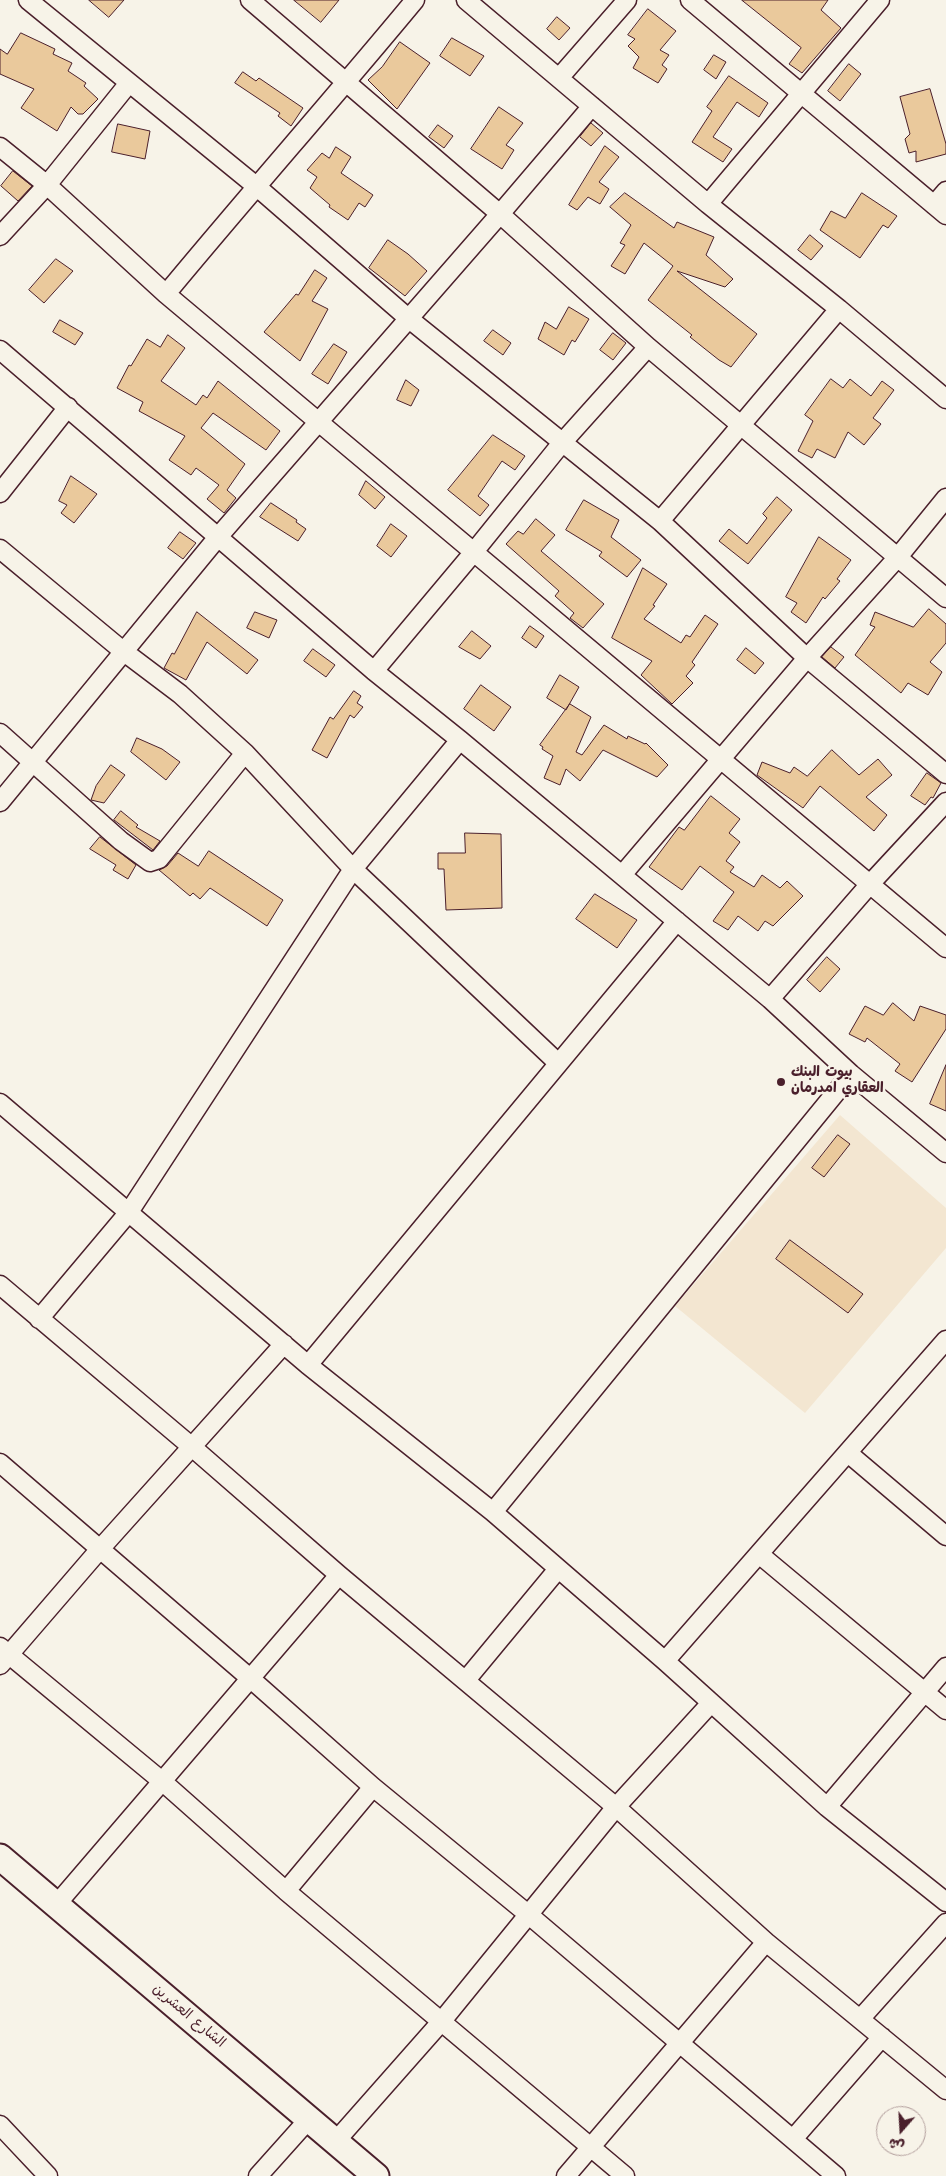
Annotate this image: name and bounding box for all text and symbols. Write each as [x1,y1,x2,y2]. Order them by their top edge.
place label: بيوت البنك العقاري امدرمان [791,1066,884,1098]
marker: بيوت البنك العقاري امدرمان [775,1076,787,1088]
street label: الشارع العشرين [148,1982,228,2052]
north arrow [876,2106,926,2156]
text: ش [886,2131,907,2157]

